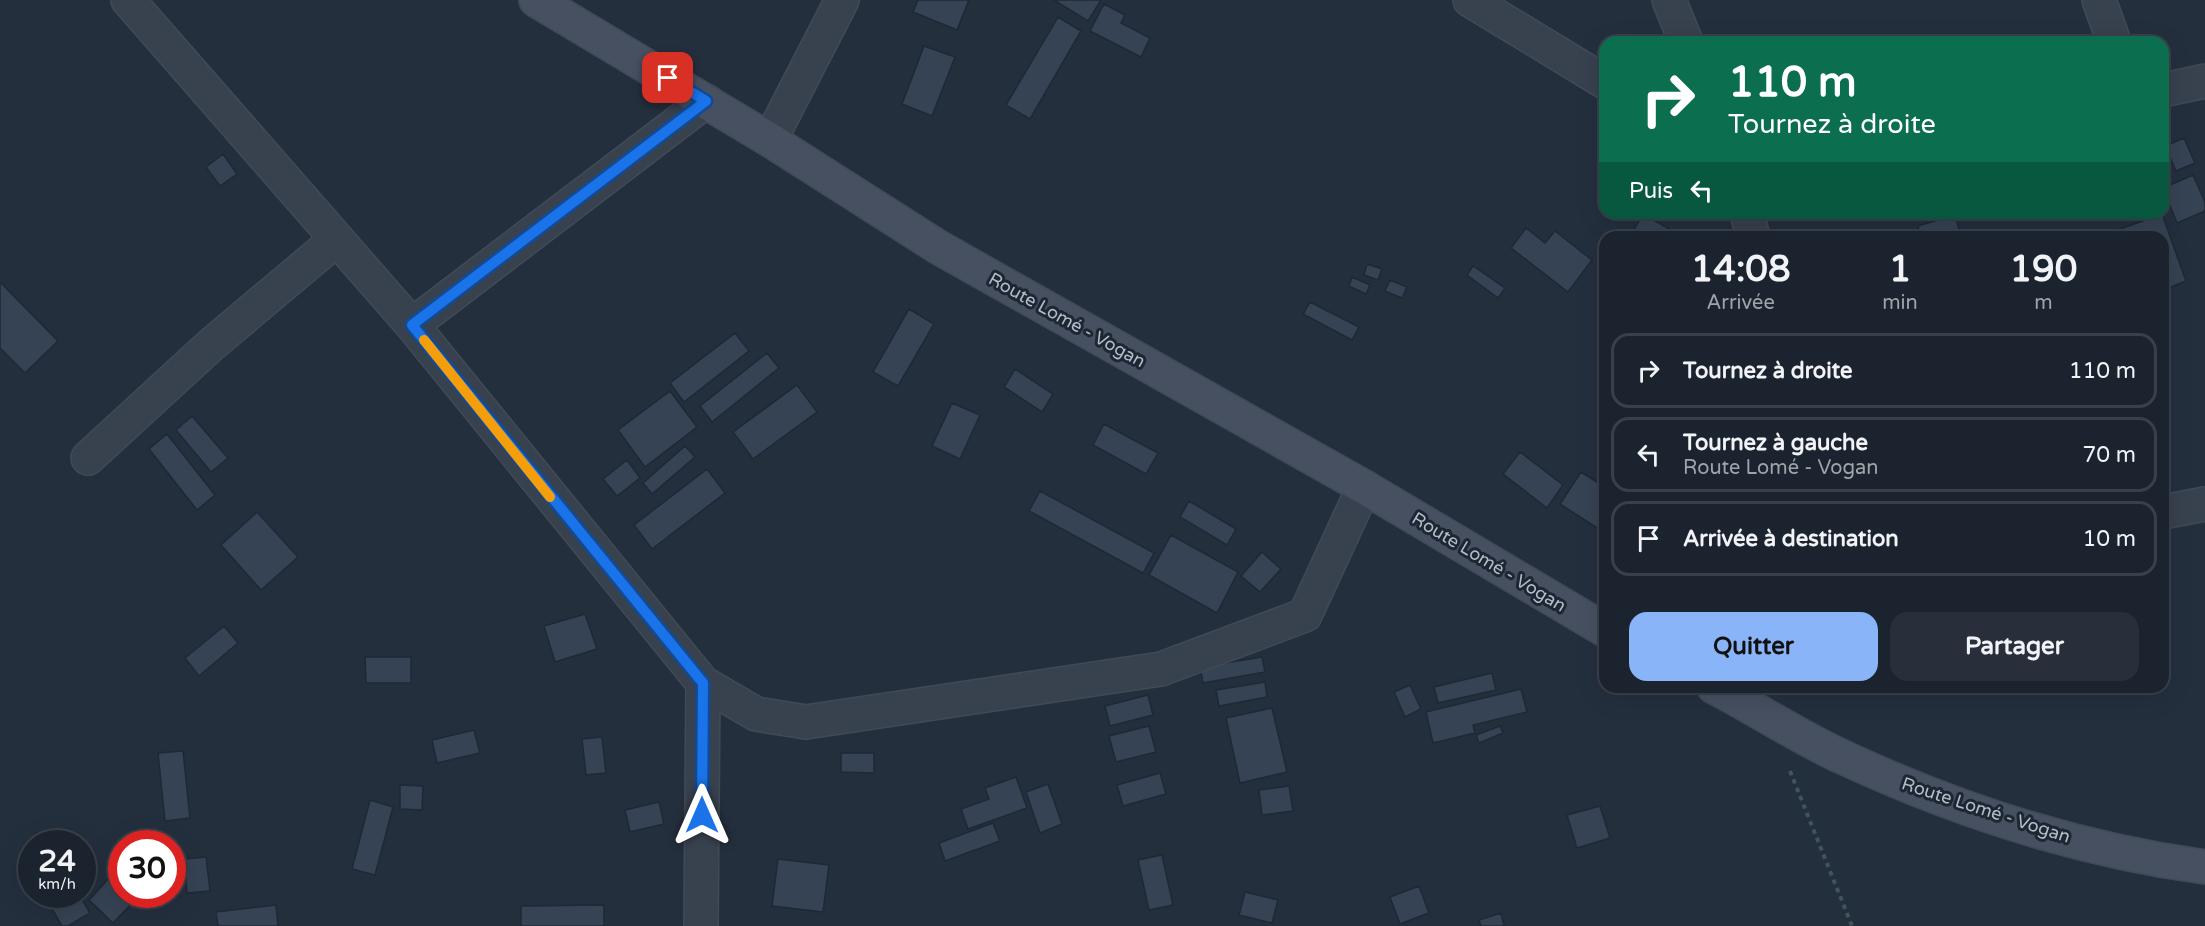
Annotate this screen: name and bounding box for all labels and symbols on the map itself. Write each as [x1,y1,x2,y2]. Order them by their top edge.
pin [642,52,693,103]
street label: Route Lomé - Vogan [985,268,1149,372]
street label: Route Lomé - Vogan [1408,507,1570,617]
street label: Route Lomé - Vogan [1899,772,2073,848]
position arrow [670,783,734,847]
speed limit sign: 30 [108,830,186,908]

